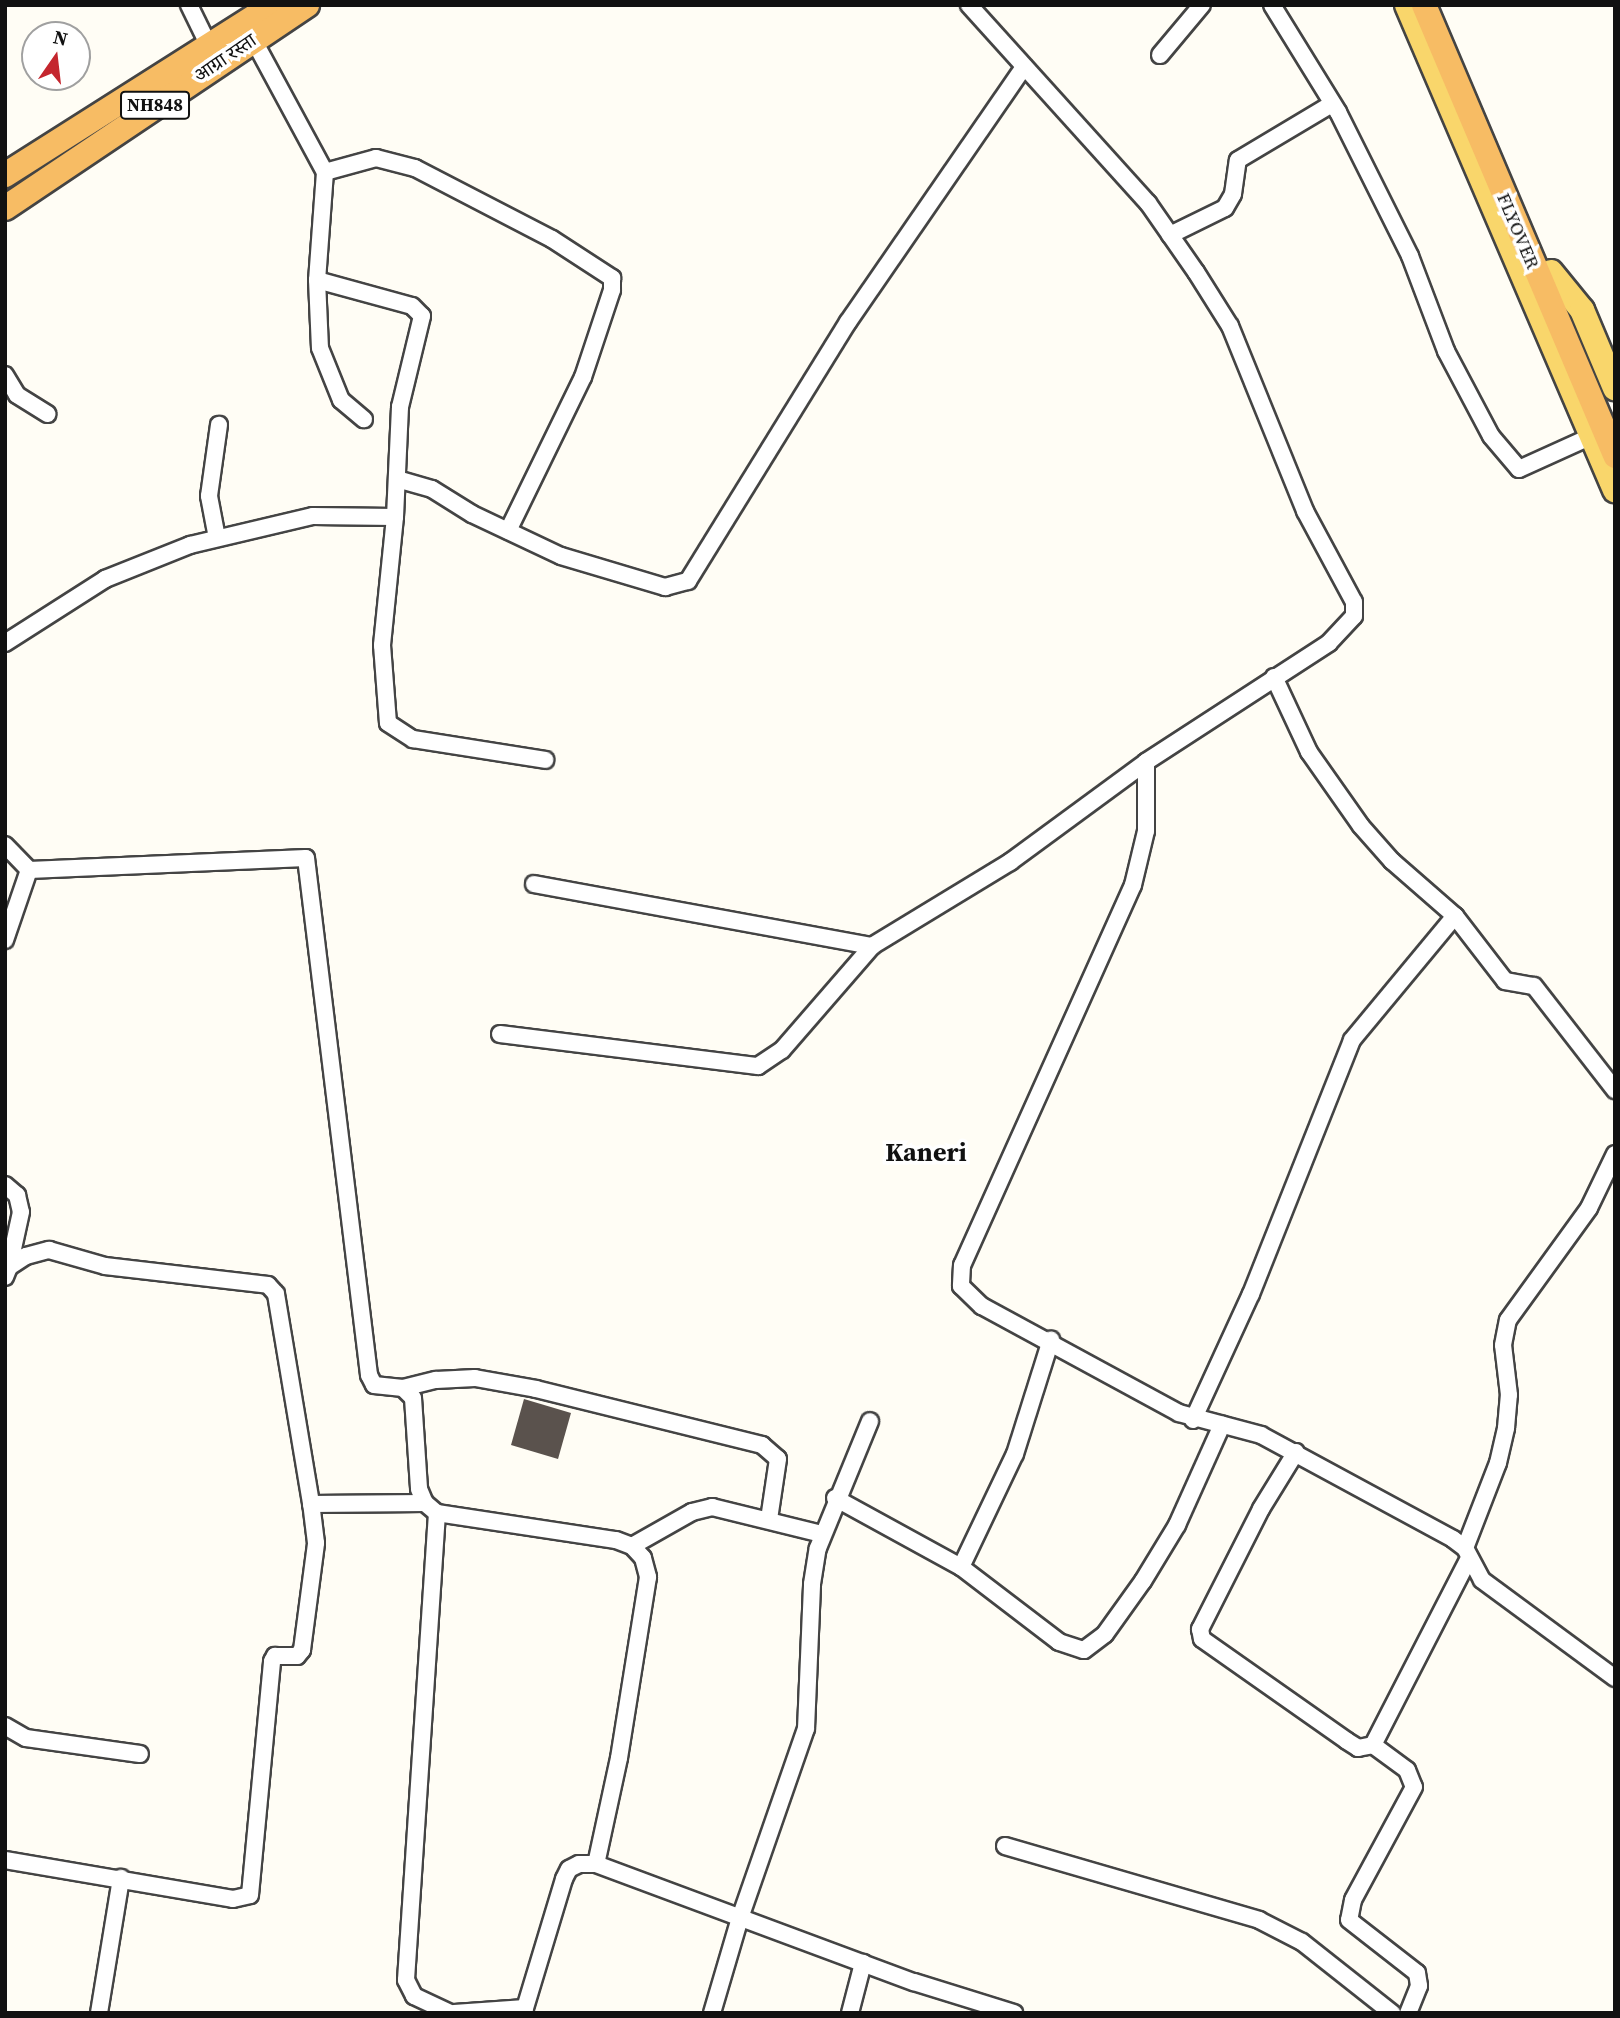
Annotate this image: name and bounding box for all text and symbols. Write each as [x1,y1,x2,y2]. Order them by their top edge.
north arrow [21,21,91,91]
text: N [51,23,70,52]
street label: आग्रा रस्ता [189,29,261,87]
road number: NH848 [120,90,190,120]
street label: FLYOVER [1492,190,1544,272]
district label: Kaneri [885,1137,967,1169]

